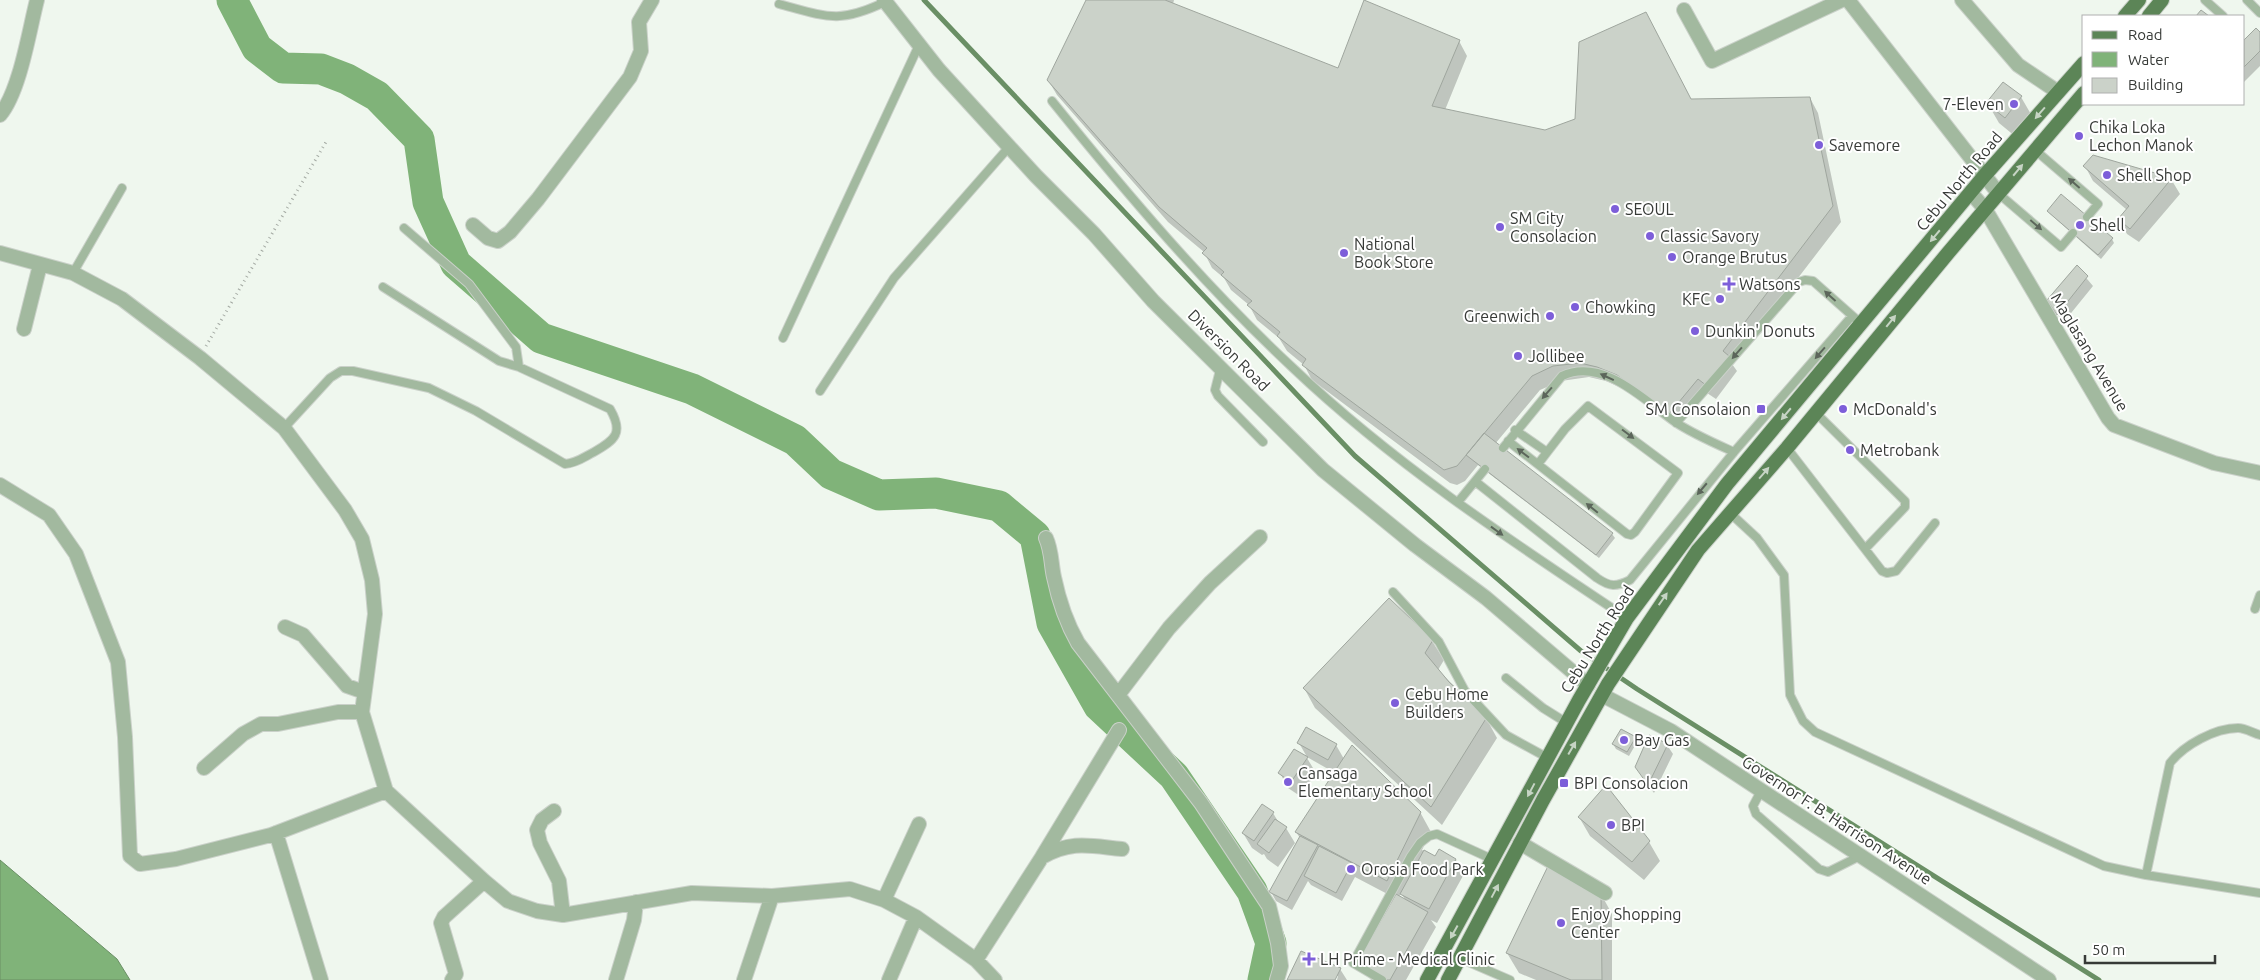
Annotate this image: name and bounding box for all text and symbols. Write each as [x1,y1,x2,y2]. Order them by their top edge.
legend [2082,15,2245,105]
text: Road [2128,26,2163,43]
text: Water [2128,51,2169,68]
text: Building [2128,76,2183,93]
place label: 7-Eleven [1943,95,2004,113]
marker: 7-Eleven [2008,98,2020,110]
one-way arrow [2034,106,2046,118]
place label: Chika Loka Lechon Manok [2089,118,2193,154]
street label: Cebu North Road [1912,128,2006,234]
marker: Chika Loka Lechon Manok [2073,130,2085,142]
place label: Savemore [1829,136,1900,154]
marker: Savemore [1813,139,1825,151]
one-way arrow [2013,164,2024,177]
place label: Shell Shop [2117,166,2192,184]
marker: Shell Shop [2101,169,2113,181]
one-way arrow [2068,178,2080,189]
place label: SEOUL [1625,200,1674,218]
marker: SEOUL [1609,203,1621,215]
place label: SM City Consolacion [1510,209,1597,245]
place label: Shell [2090,216,2125,234]
marker: Shell [2074,219,2086,231]
one-way arrow [2029,220,2042,231]
marker: SM City Consolacion [1494,221,1506,233]
place label: Classic Savory [1660,227,1759,245]
one-way arrow [1929,229,1940,242]
marker: Classic Savory [1644,230,1656,242]
place label: National Book Store [1354,235,1434,271]
marker: National Book Store [1338,247,1350,259]
place label: Orange Brutus [1682,248,1787,266]
marker: Orange Brutus [1666,251,1678,263]
place label: Watsons [1739,275,1800,293]
marker: Watsons [1723,278,1735,290]
place label: KFC [1682,290,1710,308]
one-way arrow [1824,290,1836,302]
street label: Maglasang Avenue [2048,290,2132,414]
marker: KFC [1714,293,1726,305]
place label: Chowking [1585,298,1656,316]
marker: Chowking [1569,301,1581,313]
street label: Diversion Road [1185,306,1273,394]
place label: Greenwich [1464,307,1540,325]
marker: Greenwich [1544,310,1556,322]
one-way arrow [1886,315,1897,328]
place label: Dunkin' Donuts [1705,322,1815,340]
marker: Dunkin' Donuts [1689,325,1701,337]
place label: Jollibee [1528,347,1585,365]
one-way arrow [1731,347,1743,359]
one-way arrow [1815,347,1826,359]
marker: Jollibee [1512,350,1524,362]
one-way arrow [1600,373,1614,381]
one-way arrow [1541,387,1553,399]
place label: SM Consolaion [1646,400,1751,418]
place label: McDonald's [1853,400,1937,418]
marker: SM Consolaion [1755,403,1767,415]
marker: McDonald's [1837,403,1849,415]
one-way arrow [1780,408,1791,421]
one-way arrow [1621,428,1634,439]
place label: Metrobank [1860,441,1939,459]
marker: Metrobank [1844,444,1856,456]
one-way arrow [1517,447,1530,458]
one-way arrow [1759,466,1770,479]
one-way arrow [1697,483,1708,496]
one-way arrow [1586,502,1599,513]
one-way arrow [1490,526,1504,536]
street label: Cebu North Road [1557,582,1637,696]
one-way arrow [1658,593,1668,606]
place label: Cebu Home Builders [1405,685,1489,721]
marker: Cebu Home Builders [1389,697,1401,709]
place label: Bay Gas [1634,731,1690,749]
marker: Bay Gas [1618,734,1630,746]
one-way arrow [1568,741,1577,754]
street label: Governor F. B. Harrison Avenue [1739,752,1935,888]
place label: Cansaga Elementary School [1298,764,1432,800]
place label: BPI Consolacion [1574,774,1688,792]
marker: Cansaga Elementary School [1282,776,1294,788]
marker: BPI Consolacion [1558,777,1570,789]
one-way arrow [1527,782,1535,797]
place label: BPI [1621,816,1645,834]
marker: BPI [1605,819,1617,831]
place label: Orosia Food Park [1361,860,1483,878]
marker: Orosia Food Park [1345,863,1357,875]
one-way arrow [1491,883,1499,898]
place label: Enjoy Shopping Center [1571,905,1682,941]
marker: Enjoy Shopping Center [1555,917,1567,929]
one-way arrow [1449,926,1458,939]
scale bar [2085,932,2215,964]
text: 50 m [2092,941,2125,958]
place label: LH Prime - Medical Clinic [1320,950,1495,968]
marker: LH Prime - Medical Clinic [1302,952,1316,966]

